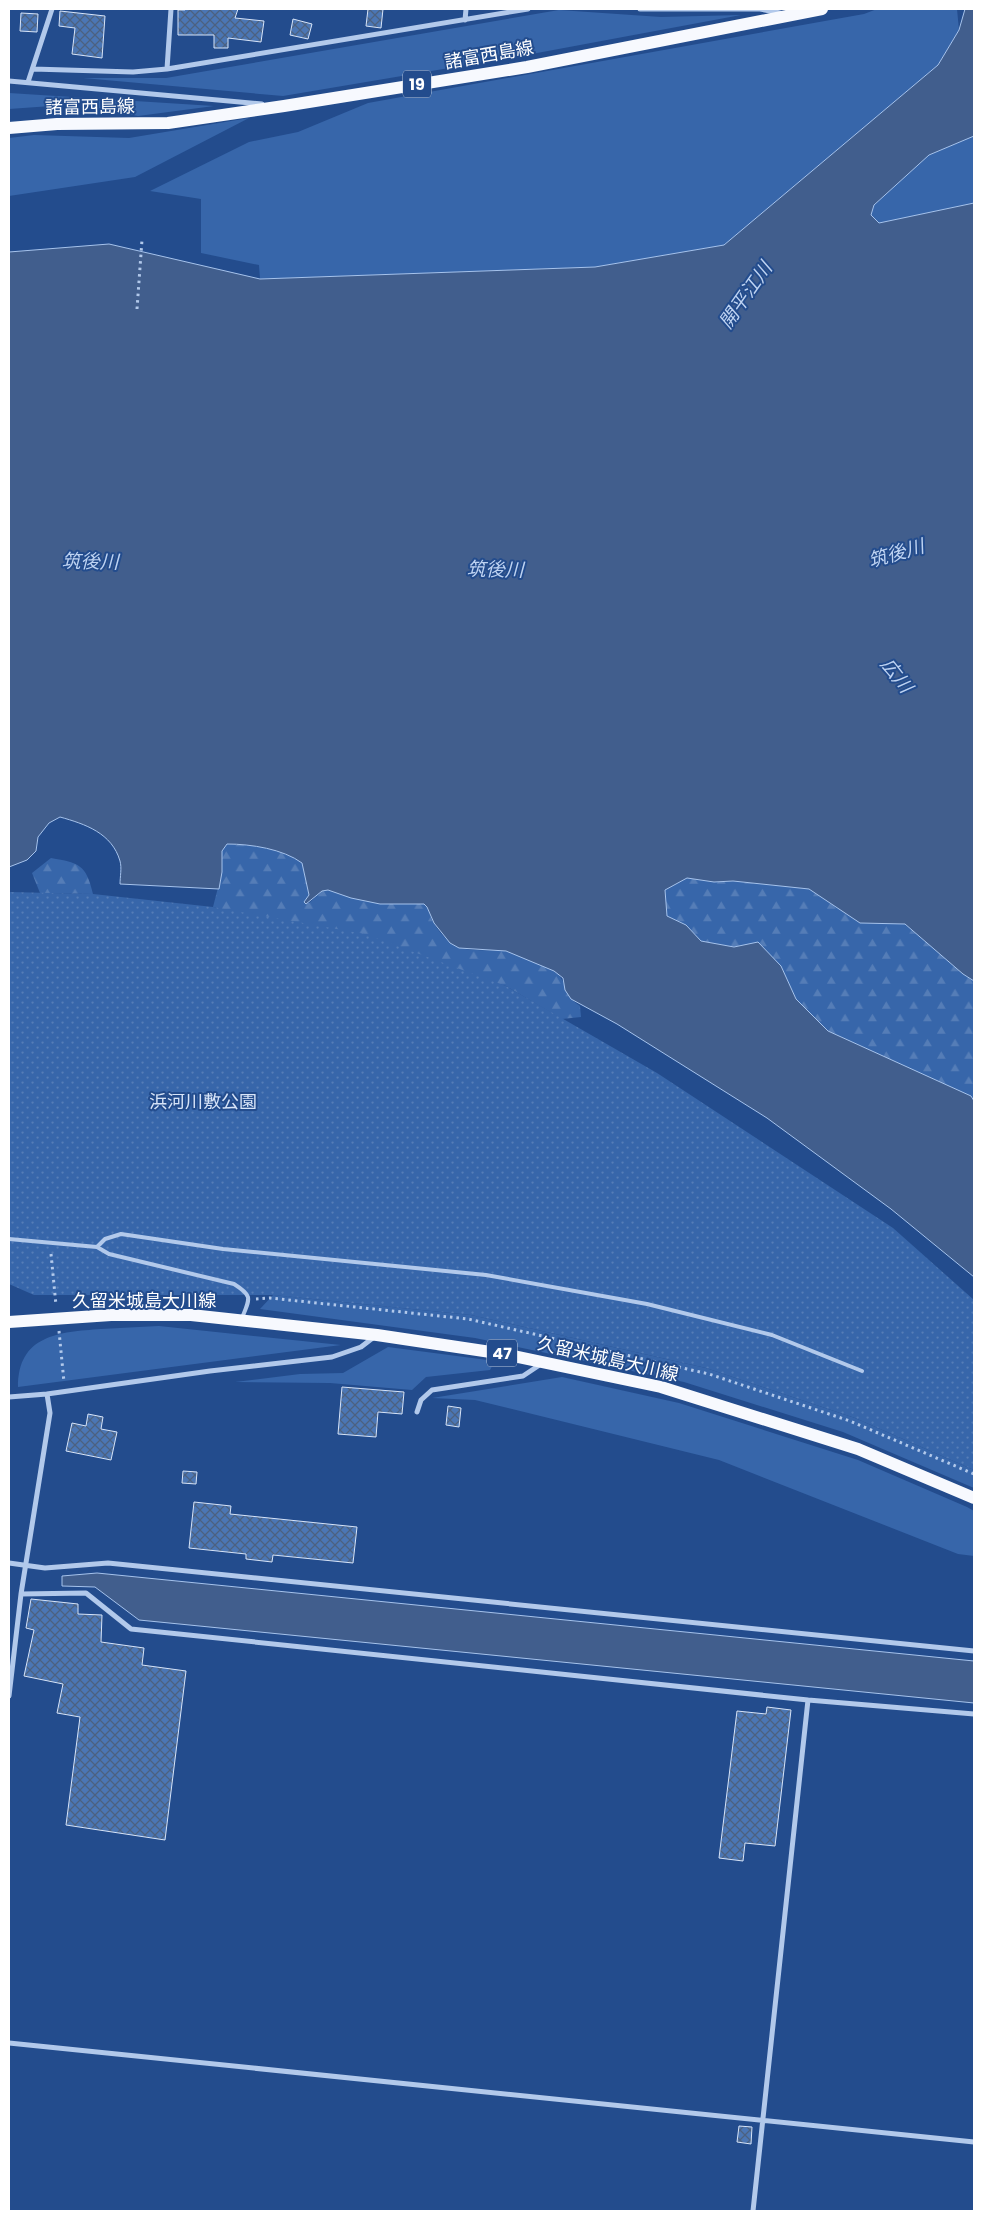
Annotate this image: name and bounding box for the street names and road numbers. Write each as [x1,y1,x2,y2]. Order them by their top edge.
street label: 諸富西島線 [442,34,535,75]
road number: 19 [403,70,431,98]
street label: 諸富西島線 [45,93,135,120]
street label: 久留米城島大川線 [72,1288,216,1313]
street label: 久留米城島大川線 [535,1330,681,1387]
road number: 47 [487,1340,517,1366]

